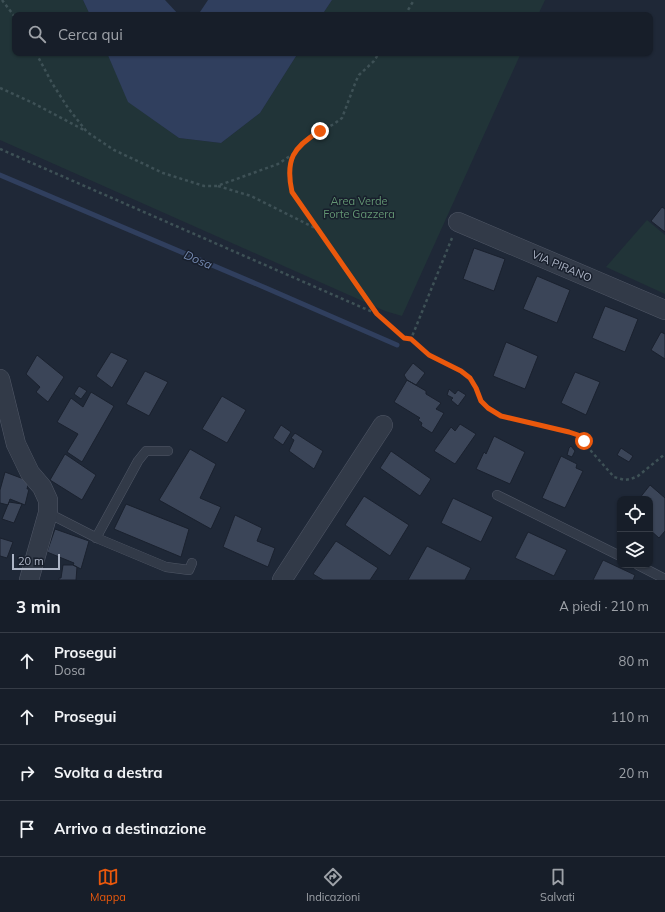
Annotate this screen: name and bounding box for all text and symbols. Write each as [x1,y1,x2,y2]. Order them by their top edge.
search box [12,12,653,56]
icon: search [26,23,48,45]
text: Cerca qui [58,25,123,44]
route end [311,122,329,140]
park label: Area Verde Forte Gazzera [323,194,395,221]
water label: Dosa [182,247,214,272]
street label: VIA PIRANO [530,247,594,285]
route start [575,432,593,450]
map controls [617,496,653,568]
button: locate [617,496,653,532]
button: layers [617,532,653,568]
scale bar [12,552,60,571]
text: 20 m [18,554,44,568]
text: 3 min [16,596,61,617]
text: A piedi · 210 m [559,598,649,614]
text: Prosegui [54,643,116,662]
icon: ahead [16,650,38,672]
text: 80 m [619,653,649,669]
text: Dosa [54,662,85,678]
icon: ahead [16,706,38,728]
text: Prosegui [54,707,116,726]
text: 110 m [611,709,649,725]
icon: right [16,762,38,784]
text: Svolta a destra [54,763,163,782]
text: 20 m [619,765,649,781]
icon: arrive [16,818,38,840]
text: Arrivo a destinazione [54,819,206,838]
tab: Mappa [90,866,126,904]
tab: Indicazioni [306,866,360,904]
tab: Salvati [540,866,575,904]

